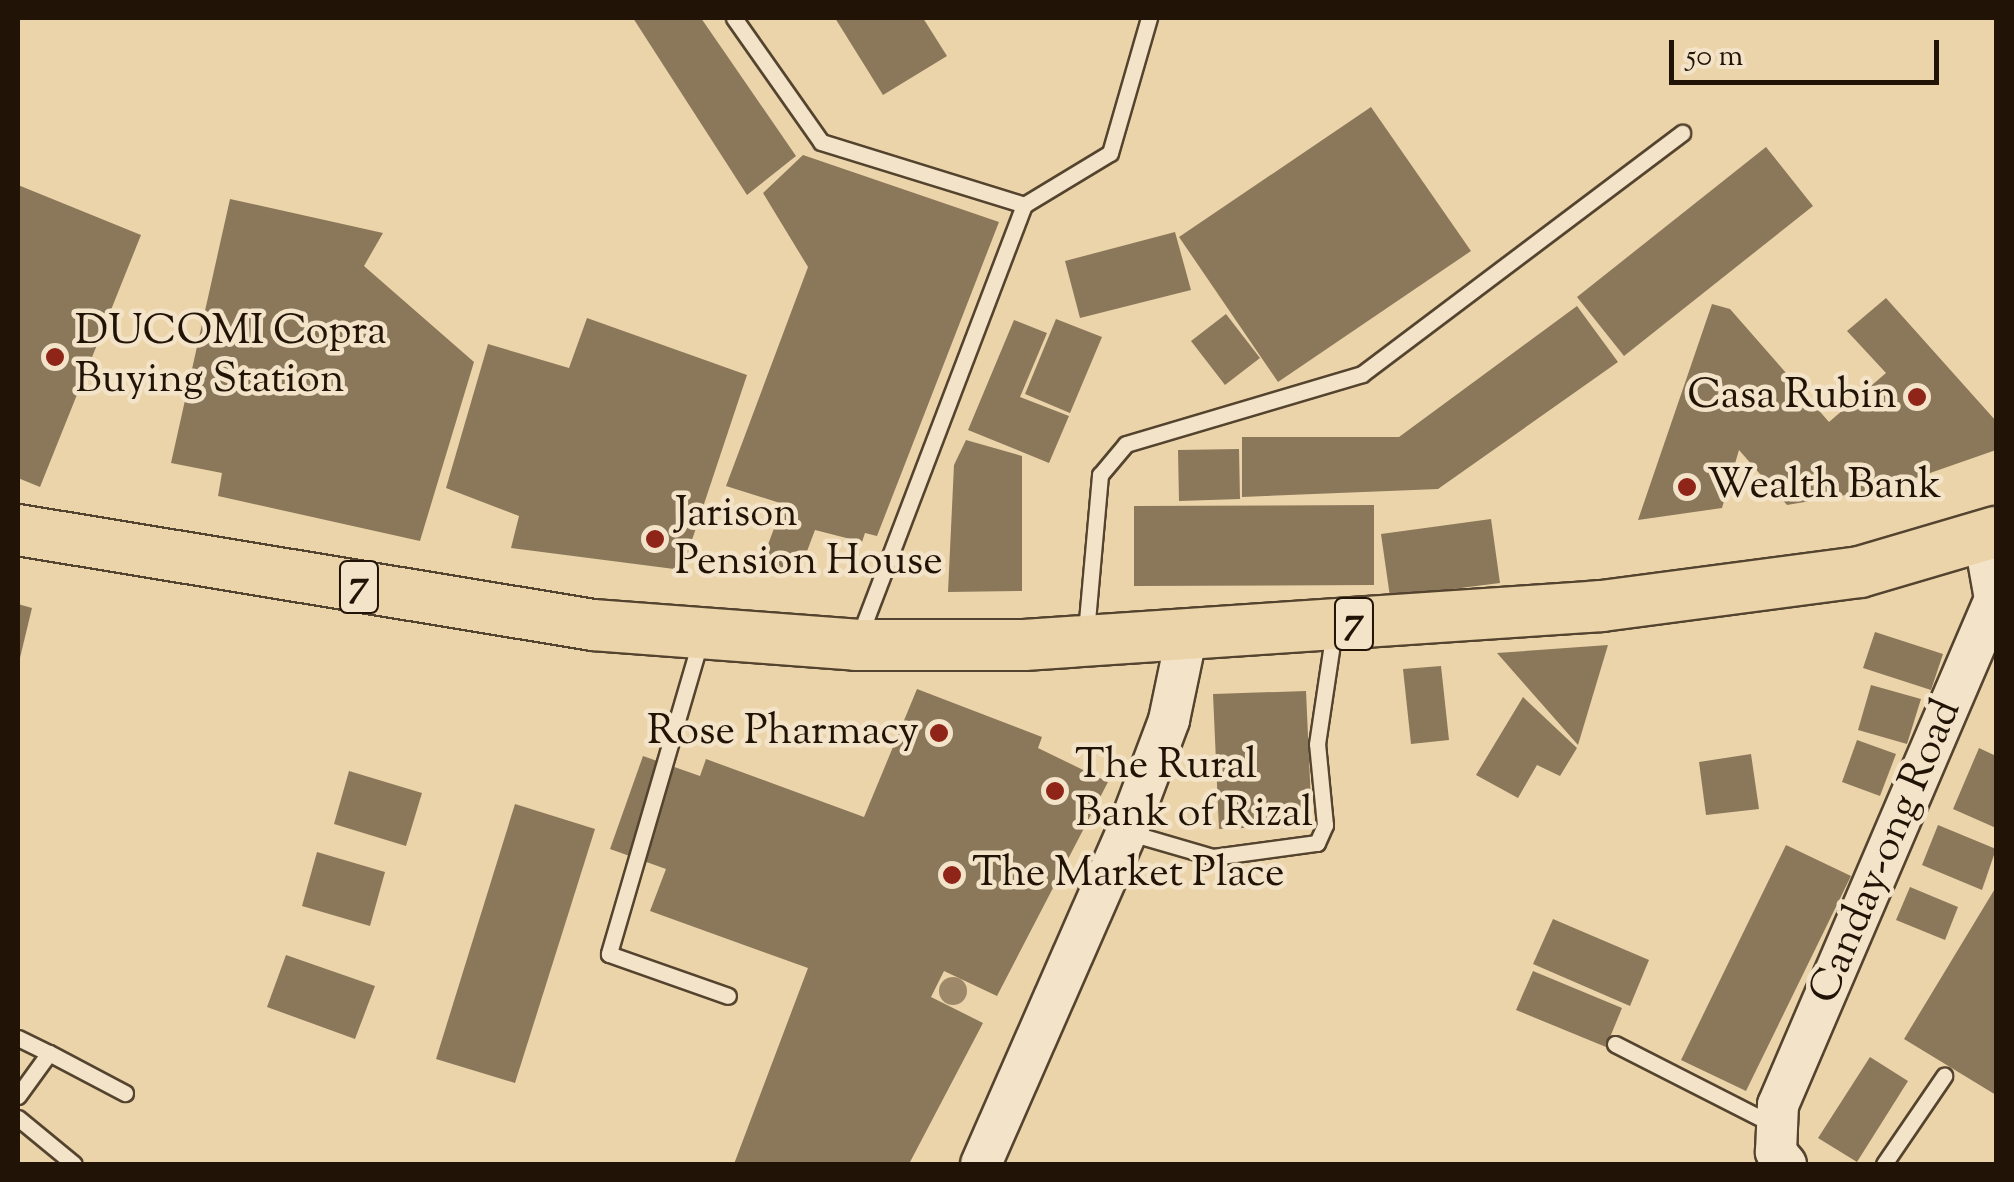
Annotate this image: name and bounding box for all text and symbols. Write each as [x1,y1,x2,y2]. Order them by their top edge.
scale bar [1674,20,1944,82]
text: 50 m [1686,36,1743,79]
place label: DUCOMI Copra Buying Station [75,308,387,406]
marker: DUCOMI Copra Buying Station [44,346,66,368]
place label: Casa Rubin [1687,372,1897,422]
marker: Casa Rubin [1906,386,1928,408]
place label: Wealth Bank [1707,462,1941,512]
marker: Wealth Bank [1676,476,1698,498]
place label: Jarison Pension House [675,490,943,588]
marker: Jarison Pension House [644,528,666,550]
road number: 7 [336,552,382,622]
road number: 7 [1332,589,1376,659]
street label: Canday-ong Road [1800,692,1974,1012]
place label: Rose Pharmacy [647,708,919,758]
marker: Rose Pharmacy [928,722,950,744]
place label: The Rural Bank of Rizal [1075,742,1313,840]
marker: The Rural Bank of Rizal [1044,780,1066,802]
place label: The Market Place [972,850,1285,900]
marker: The Market Place [941,864,963,886]

